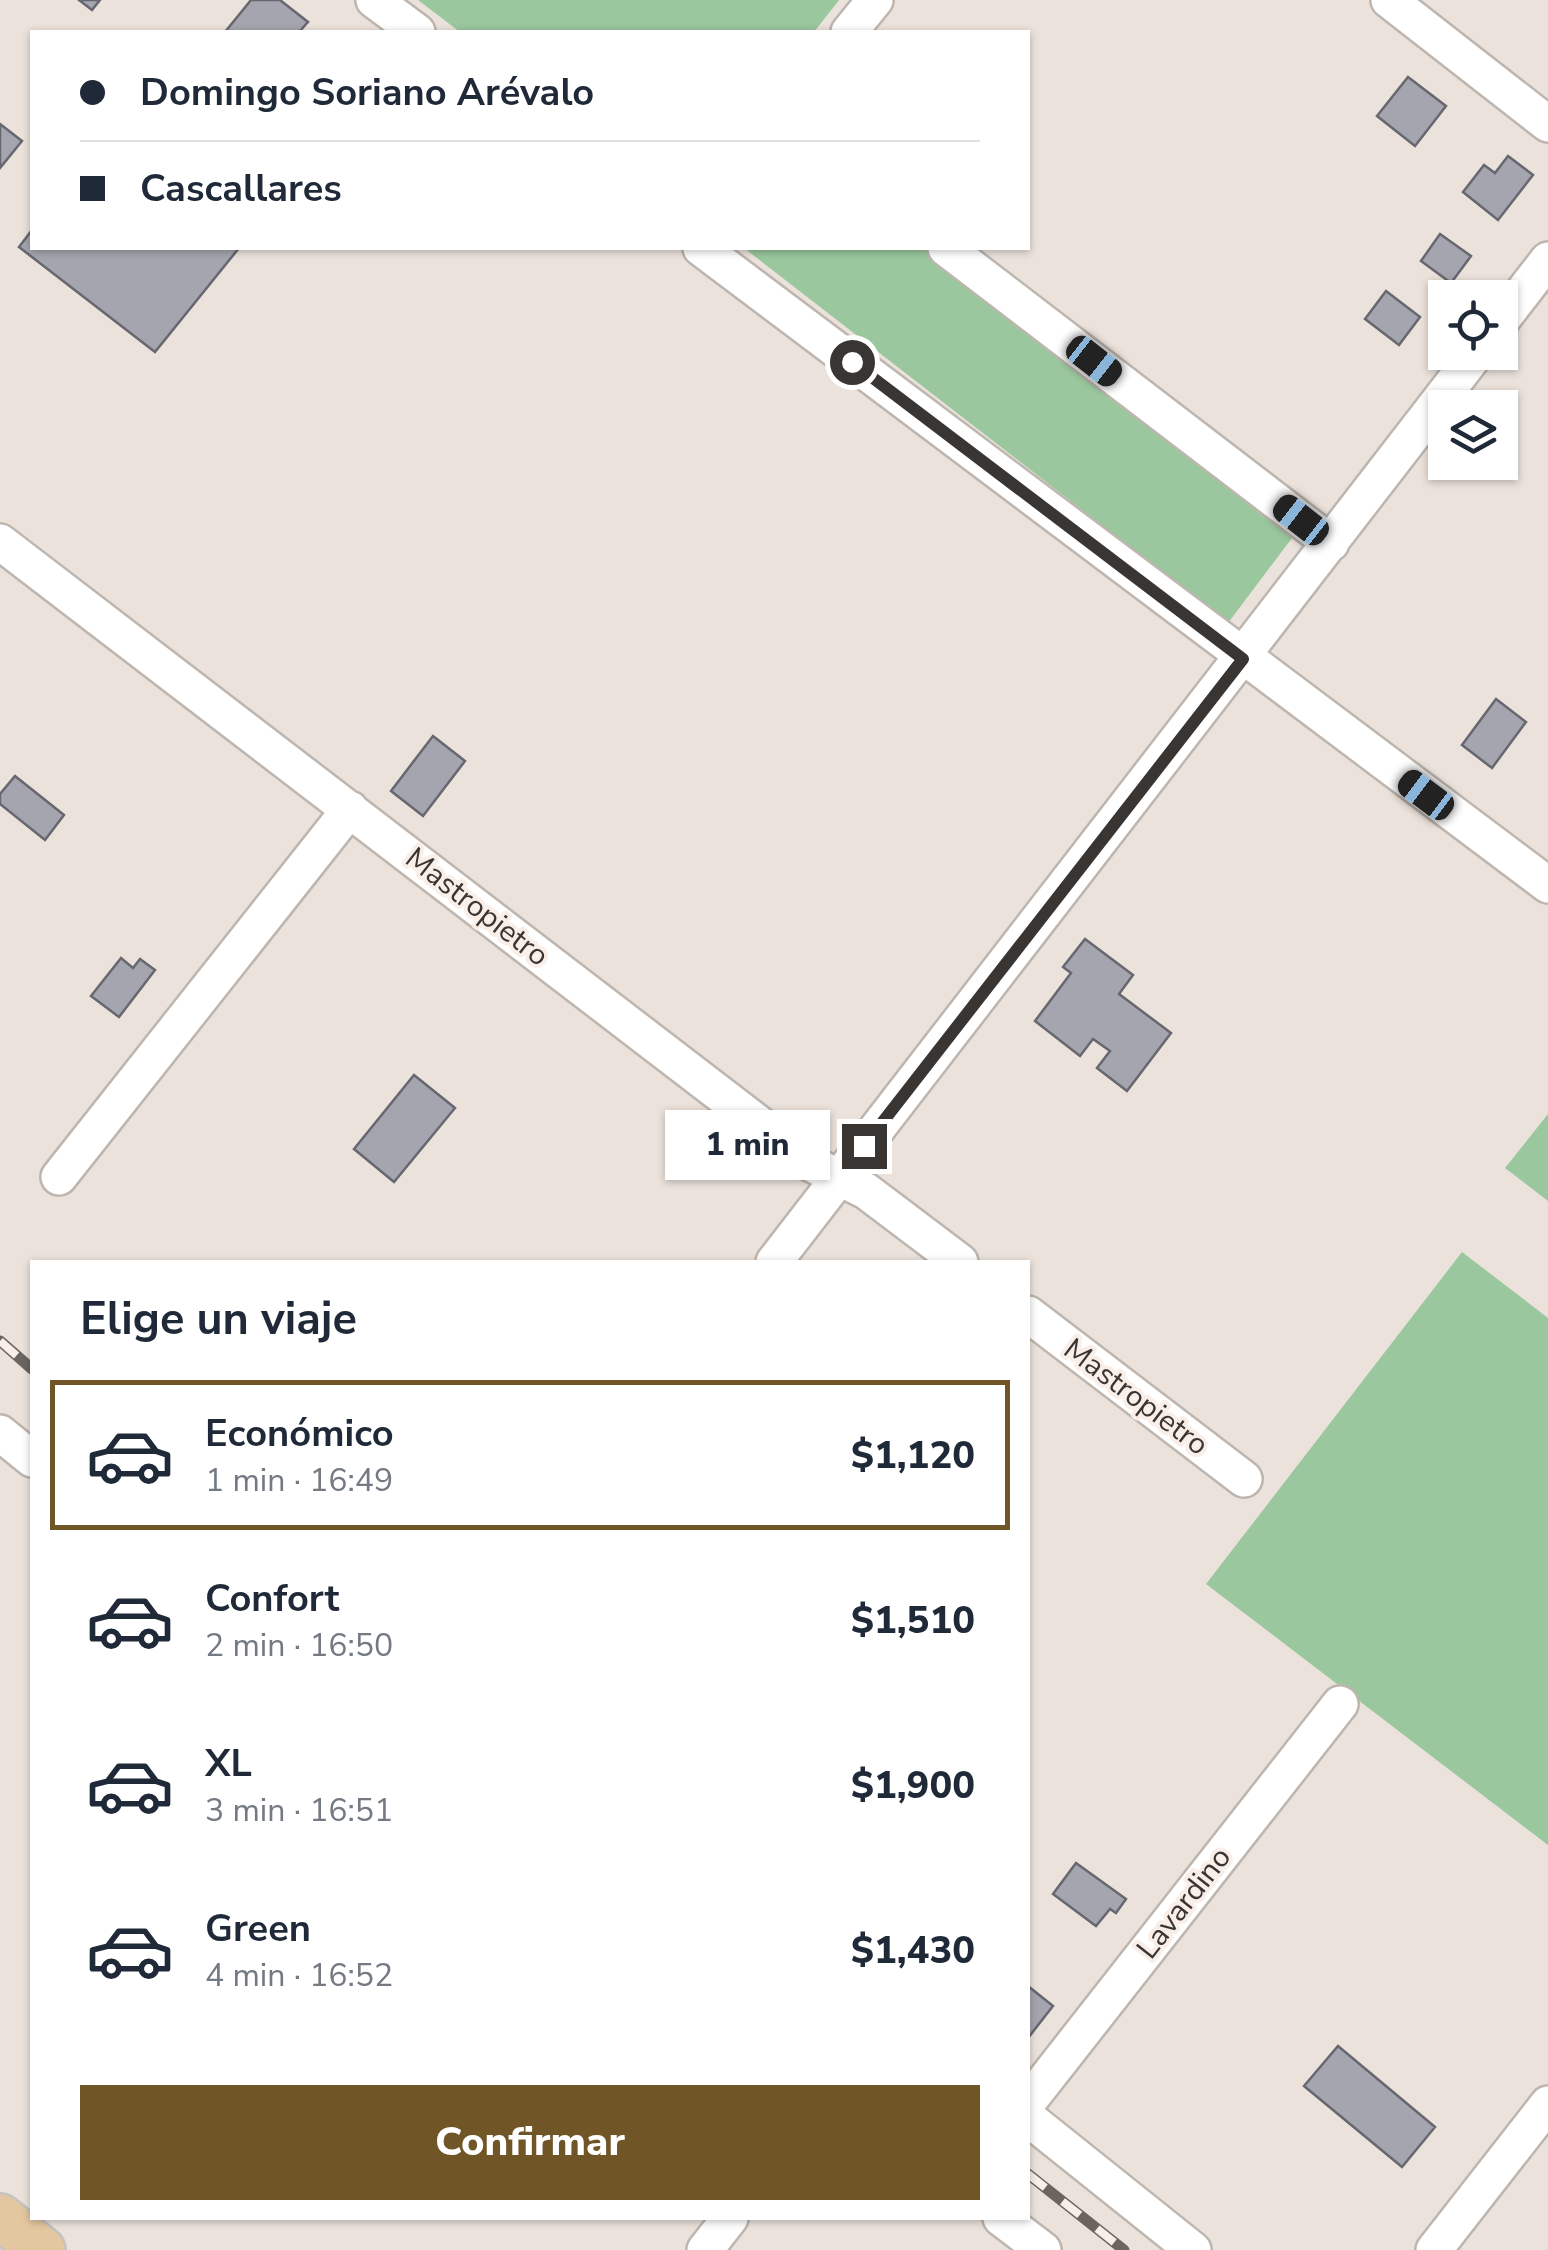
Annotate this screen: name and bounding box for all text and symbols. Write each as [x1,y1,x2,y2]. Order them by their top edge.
text: Domingo Soriano Arévalo [140,67,594,118]
text: Cascallares [140,163,342,214]
map controls [1428,280,1518,480]
button: locate [1428,280,1518,370]
car [1061,331,1127,391]
route start [830,340,875,385]
button: layers [1428,390,1518,480]
car [1268,490,1334,550]
car [1393,765,1459,825]
street label: Mastropietro [397,838,557,976]
callout: 1 min [664,1111,829,1181]
text: 1 min [705,1123,790,1166]
route end [842,1124,887,1169]
text: Elige un viaje [80,1289,357,1350]
street label: Mastropietro [1055,1329,1217,1465]
text: Económico [205,1408,394,1459]
icon: car [85,1410,175,1500]
text: $1,120 [851,1430,975,1481]
text: 1 min · 16:49 [205,1459,393,1502]
text: Confort [205,1573,339,1624]
icon: car [85,1575,175,1665]
text: $1,510 [851,1595,975,1646]
text: 2 min · 16:50 [205,1624,393,1667]
text: XL [205,1738,252,1789]
icon: car [85,1740,175,1830]
text: $1,900 [851,1760,975,1811]
text: 3 min · 16:51 [205,1789,393,1832]
street label: Lavardino [1127,1838,1241,1968]
text: Green [205,1903,311,1954]
icon: car [85,1905,175,1995]
text: $1,430 [851,1925,975,1976]
text: 4 min · 16:52 [205,1954,393,1997]
button: Confirmar [80,2085,980,2200]

